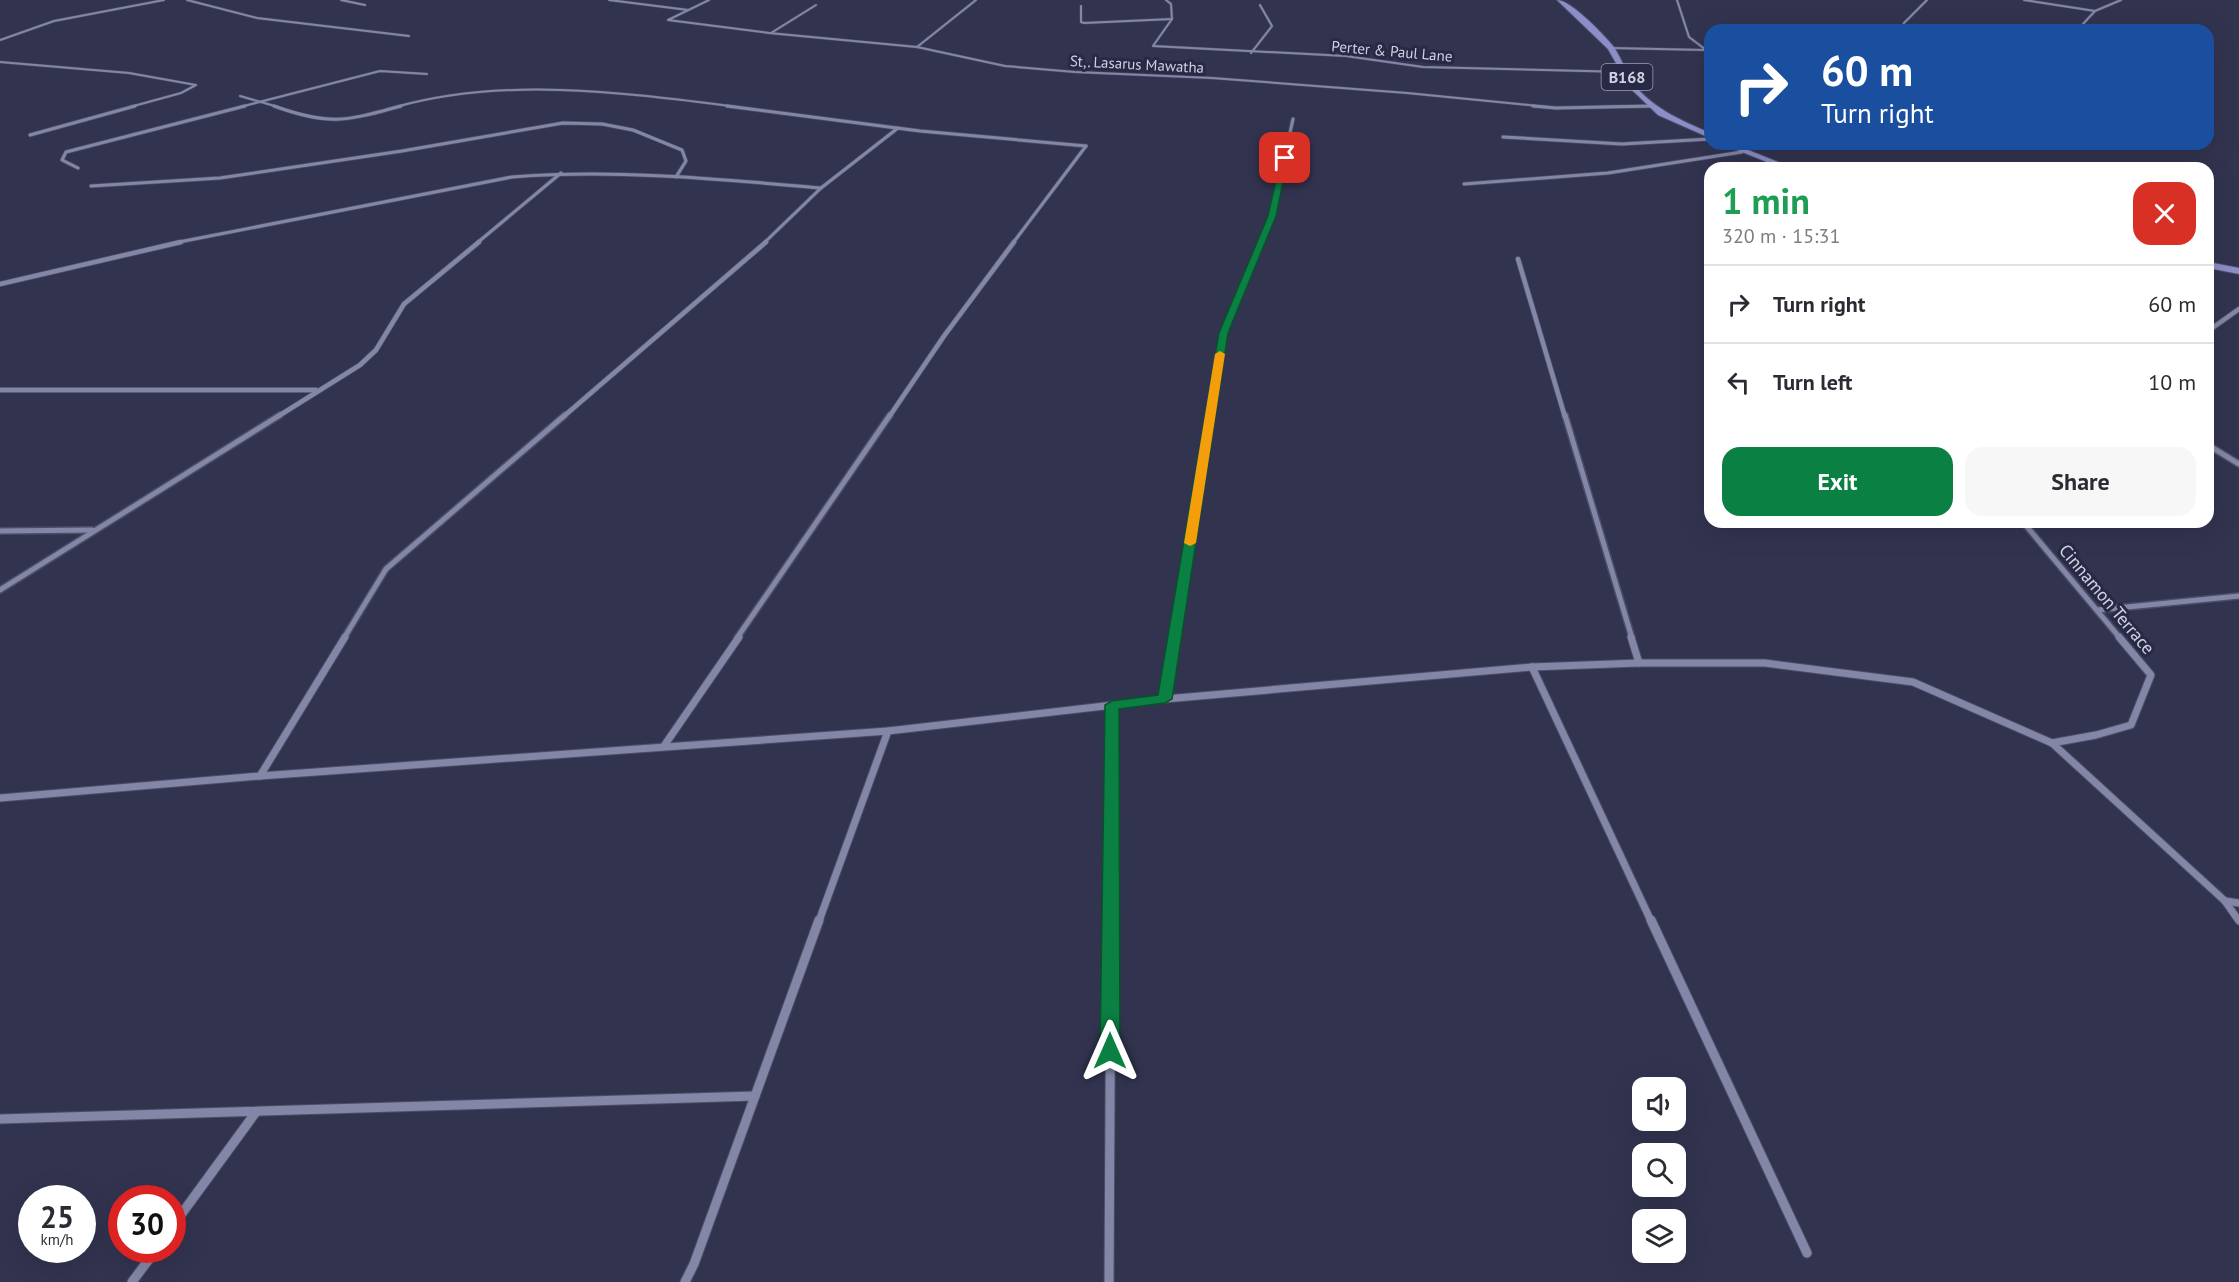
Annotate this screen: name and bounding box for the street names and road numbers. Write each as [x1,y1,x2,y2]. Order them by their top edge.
street label: Perter & Paul Lane [1331,36,1453,66]
street label: St,. Lasarus Mawatha [1069,51,1205,77]
road number: B168 [1602,64,1652,90]
street label: Cinnamon Terrace [2054,539,2160,659]

